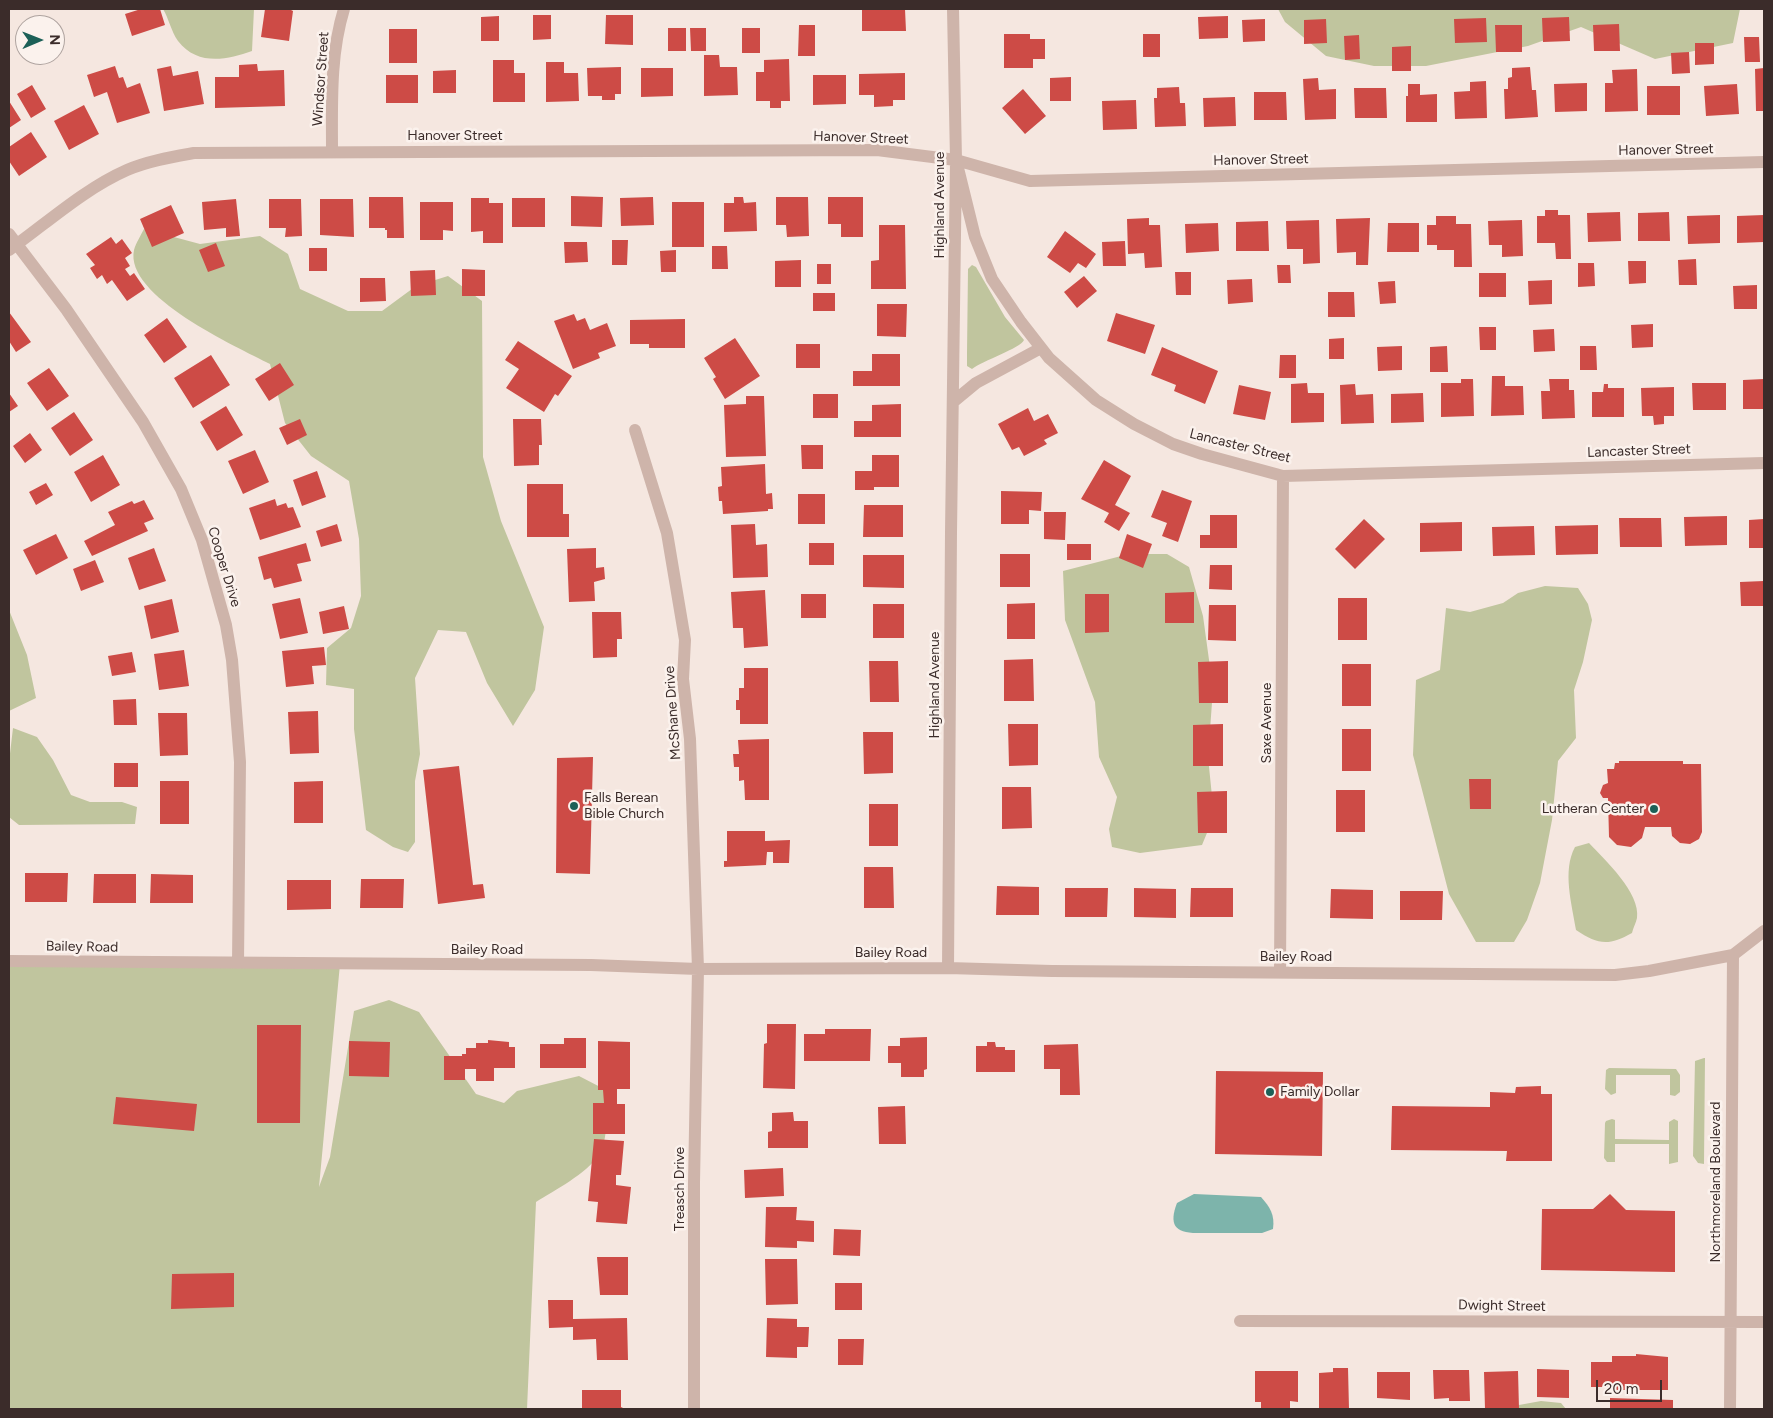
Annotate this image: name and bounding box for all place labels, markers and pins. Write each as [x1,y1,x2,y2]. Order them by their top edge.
place label: Falls Berean Bible Church [584,790,664,822]
marker: Falls Berean Bible Church [568,800,580,812]
place label: Lutheran Center [1542,801,1644,817]
marker: Lutheran Center [1648,803,1660,815]
place label: Family Dollar [1280,1084,1360,1100]
marker: Family Dollar [1264,1086,1276,1098]

